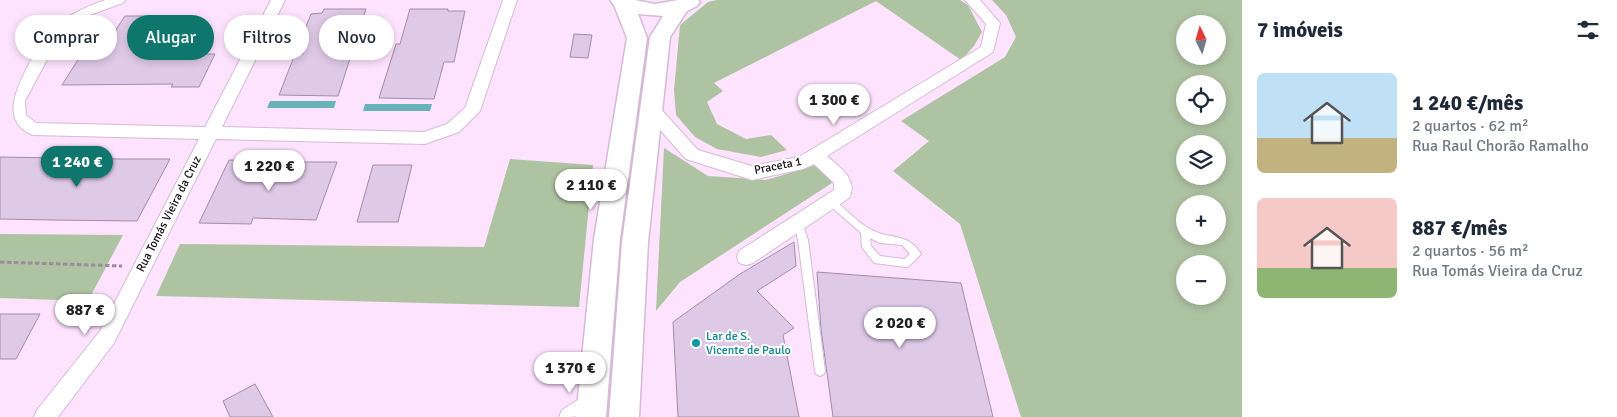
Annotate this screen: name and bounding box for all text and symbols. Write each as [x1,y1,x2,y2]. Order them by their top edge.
chip: Comprar [15,15,117,60]
chip: Alugar [127,15,214,60]
chip: Filtros [224,15,309,60]
chip: Novo [319,15,394,60]
north arrow [1176,15,1226,65]
map controls [1176,15,1226,305]
icon: filters [1574,16,1602,44]
text: 7 imóveis [1257,17,1343,43]
button: locate [1176,75,1226,125]
pin: 1 300 € [788,84,880,126]
text: 1 300 € [809,90,859,110]
text: 1 240 €/mês [1412,90,1523,116]
icon: home [1297,93,1357,153]
text: 2 quartos · 62 m² [1412,116,1529,136]
button: layers [1176,135,1226,185]
text: Rua Raul Chorão Ramalho [1412,136,1589,156]
pin: 1 240 € [31,146,123,188]
pin: 1 220 € [223,150,315,192]
text: 1 240 € [52,152,102,172]
street label: Rua Tomás Vieira da Cruz [133,154,205,274]
street label: Praceta 1 [753,154,803,178]
text: 1 220 € [244,156,294,176]
pin: 2 110 € [545,168,637,211]
text: 2 110 € [566,175,616,195]
button: + [1176,195,1226,245]
text: 887 €/mês [1412,215,1507,241]
icon: home [1297,218,1357,278]
text: 2 quartos · 56 m² [1412,241,1529,261]
button: − [1176,255,1226,305]
text: Rua Tomás Vieira da Cruz [1412,261,1583,281]
pin: 887 € [50,294,120,336]
text: 887 € [66,300,104,320]
pin: 2 020 € [854,306,946,349]
text: 2 020 € [875,313,925,333]
place label: Lar de S. Vicente de Paulo [706,329,791,358]
marker: Lar de S. Vicente de Paulo [690,337,702,349]
pin: 1 370 € [524,352,616,394]
text: 1 370 € [545,358,595,378]

